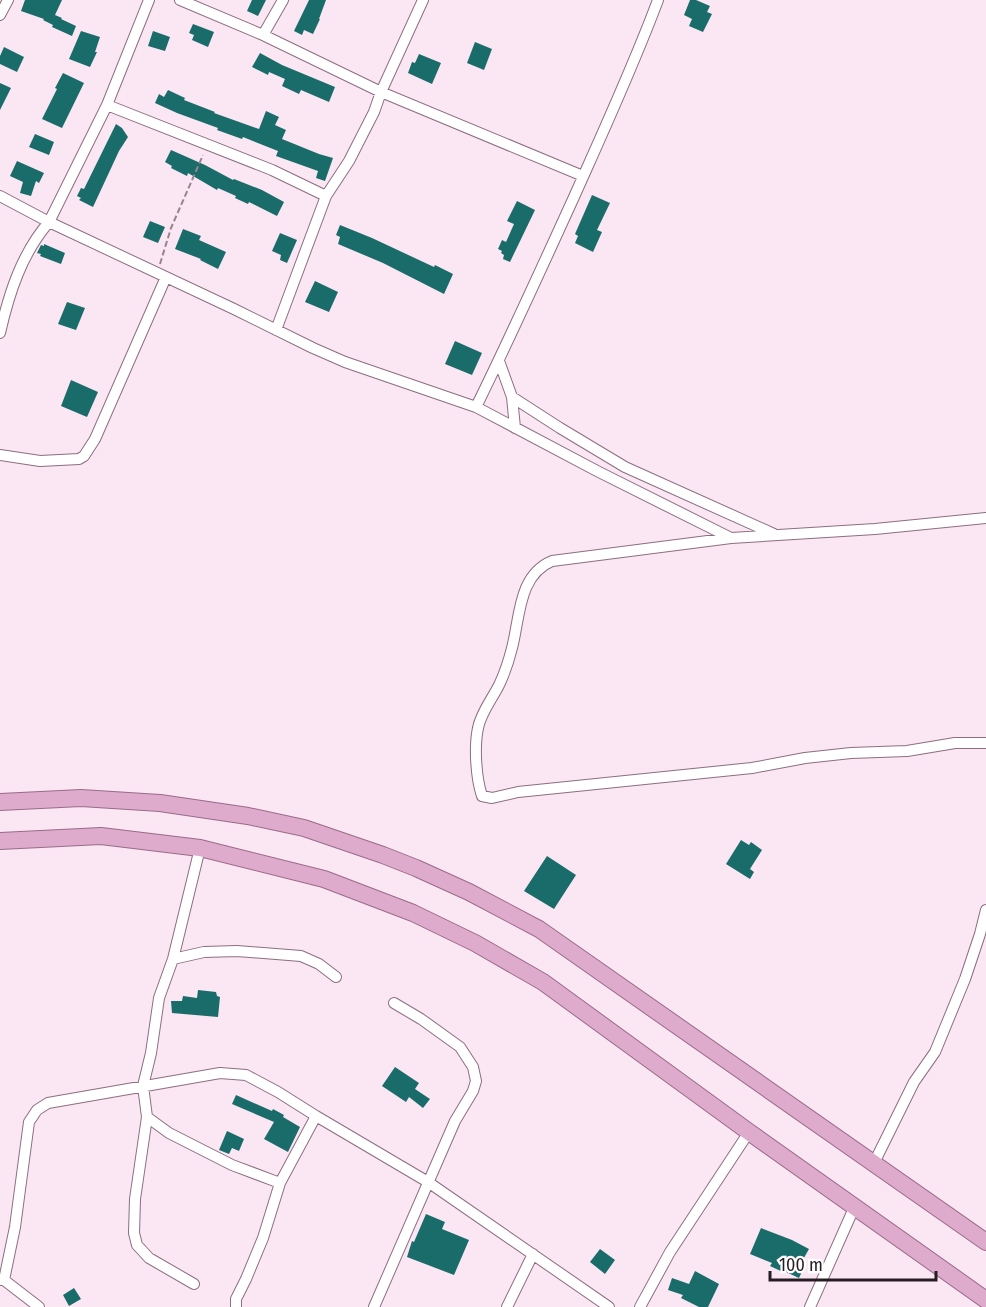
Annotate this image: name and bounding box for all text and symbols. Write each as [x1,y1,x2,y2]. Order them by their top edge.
scale bar [770,1244,936,1282]
text: 100 m [779,1254,823,1276]

